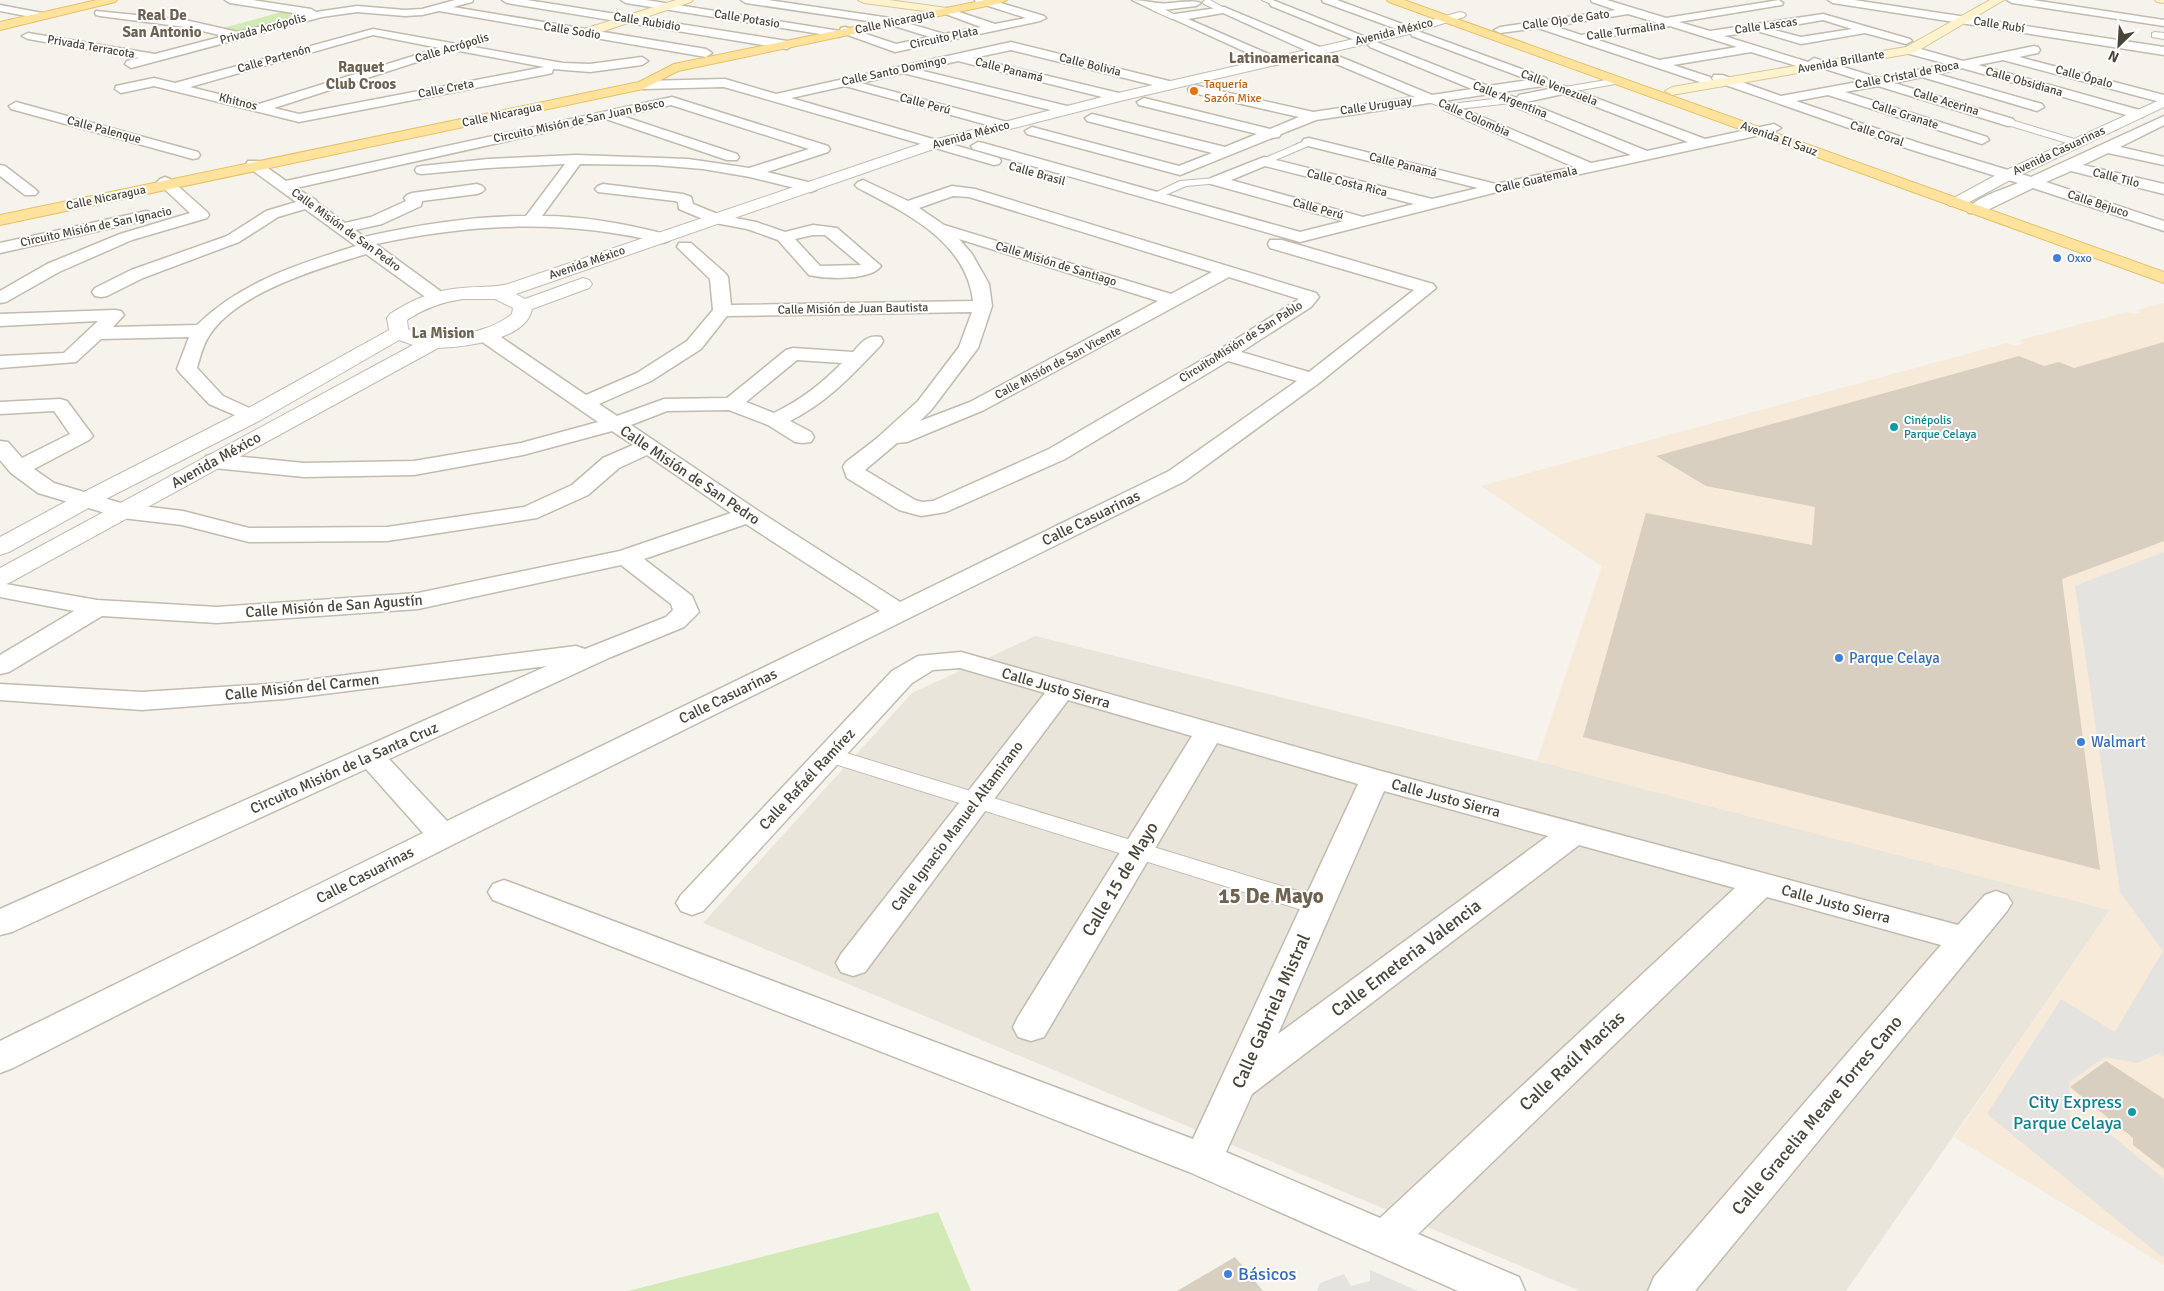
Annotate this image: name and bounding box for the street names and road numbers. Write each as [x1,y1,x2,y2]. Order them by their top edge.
street label: Calle Potasio [713,6,781,32]
street label: Calle Nicaragua [854,6,936,38]
street label: Calle Ojo de Gato [1521,6,1611,34]
street label: Calle Rubidio [612,9,682,35]
street label: Privada Acrópolis [218,10,308,48]
street label: Calle Lascas [1734,14,1798,38]
street label: Calle Rubí [1972,14,2026,37]
street label: Avenida México [1354,15,1434,49]
street label: Calle Turmalina [1586,18,1666,44]
street label: Calle Sodio [542,19,602,43]
street label: Circuito Plata [908,23,980,53]
street label: Calle Acrópolis [413,30,491,66]
street label: Privada Terracota [46,32,136,62]
street label: Calle Partenón [236,41,312,77]
street label: Avenida Brillante [1796,47,1886,77]
street label: Calle Bolivia [1057,50,1123,80]
street label: Calle Santo Domingo [840,53,948,89]
street label: Calle Panamá [973,54,1045,86]
street label: Calle Cristal de Roca [1854,58,1960,92]
street label: Calle Ópalo [2054,62,2114,92]
street label: Calle Obsidiana [1984,64,2064,100]
street label: Calle Venezuela [1518,66,1600,110]
street label: Calle Creta [417,76,475,102]
street label: Calle Argentina [1470,78,1550,122]
street label: Calle Acerina [1911,85,1981,119]
street label: Khitnos [217,90,259,114]
street label: Calle Perú [898,90,952,118]
street label: Calle Uruguay [1339,93,1413,118]
street label: Calle Colombia [1436,95,1512,141]
street label: Circuito Misión de San Juan Bosco [492,96,666,146]
street label: Calle Granate [1870,97,1940,133]
street label: Calle Nicaragua [461,99,543,131]
street label: Calle Palenque [65,113,143,147]
street label: Avenida México [931,117,1011,153]
street label: Avenida El Sauz [1738,118,1820,160]
street label: Calle Coral [1848,118,1906,150]
street label: Avenida Casuarinas [2010,123,2108,179]
street label: Calle Panamá [1367,149,1439,181]
street label: Calle Brasil [1007,159,1068,189]
street label: Calle Guatemala [1493,163,1579,197]
street label: Calle Tilo [2091,165,2141,191]
street label: Calle Costa Rica [1305,166,1389,200]
street label: Calle Nicaragua [65,182,147,214]
street label: Calle Misión de San Pedro [288,185,404,275]
street label: Calle Bejuco [2065,187,2131,221]
street label: Calle Perú [1291,195,1345,223]
street label: Circuito Misión de San Ignacio [19,204,173,250]
street label: Calle Misión de Santiago [994,238,1118,290]
street label: Avenida México [547,243,627,283]
street label: CircuitoMisión de San Pablo [1176,298,1306,386]
street label: Calle Misión de Juan Bautista [777,300,929,318]
street label: Calle Misión de San Vicente [992,323,1124,403]
street label: Calle Misión de San Pedro [617,421,763,529]
street label: Avenida México [168,428,264,492]
street label: Calle Casuarinas [1039,486,1143,550]
street label: Calle Misión de San Agustín [245,591,423,621]
street label: Calle Casuarinas [676,664,780,728]
street label: Calle Justo Sierra [1000,664,1112,712]
street label: Calle Misión del Carmen [224,670,380,704]
street label: Circuito Misión de la Santa Cruz [247,718,441,818]
street label: Calle Rafaél Ramírez [755,724,859,833]
street label: Calle Ignacio Manuel Altamirano [887,737,1027,915]
street label: Calle Justo Sierra [1390,775,1502,821]
street label: Calle 15 de Mayo [1077,818,1163,940]
street label: Calle Casuarinas [313,842,417,907]
street label: Calle Justo Sierra [1780,881,1892,927]
street label: Calle Emeteria Valencia [1327,894,1485,1022]
street label: Calle Gabriela Mistral [1227,930,1315,1092]
street label: Calle Raúl Macías [1515,1006,1629,1115]
street label: Calle Gracelia Meave Torres Cano [1727,1011,1907,1219]

